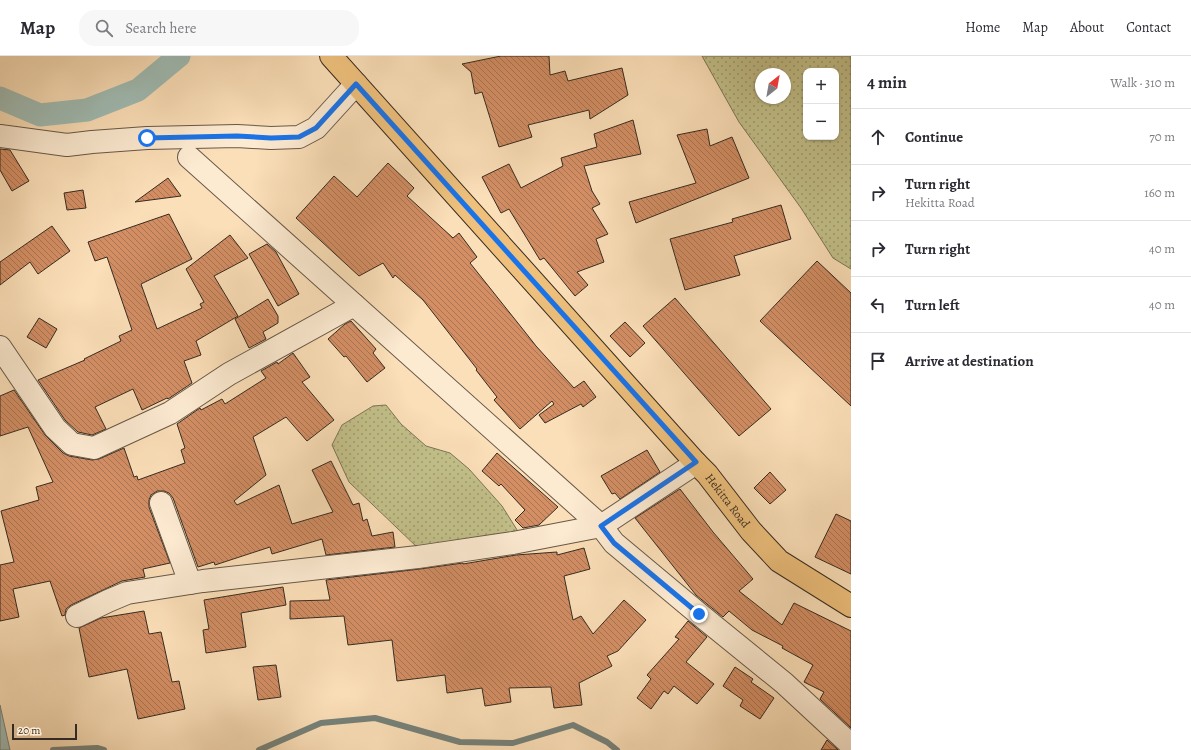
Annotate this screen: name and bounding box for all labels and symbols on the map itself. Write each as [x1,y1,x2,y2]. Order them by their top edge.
north arrow [755,68,791,104]
route start [138,129,156,147]
street label: Hekitta Road [702,470,754,532]
route end [690,605,708,623]
scale bar [12,722,77,741]

